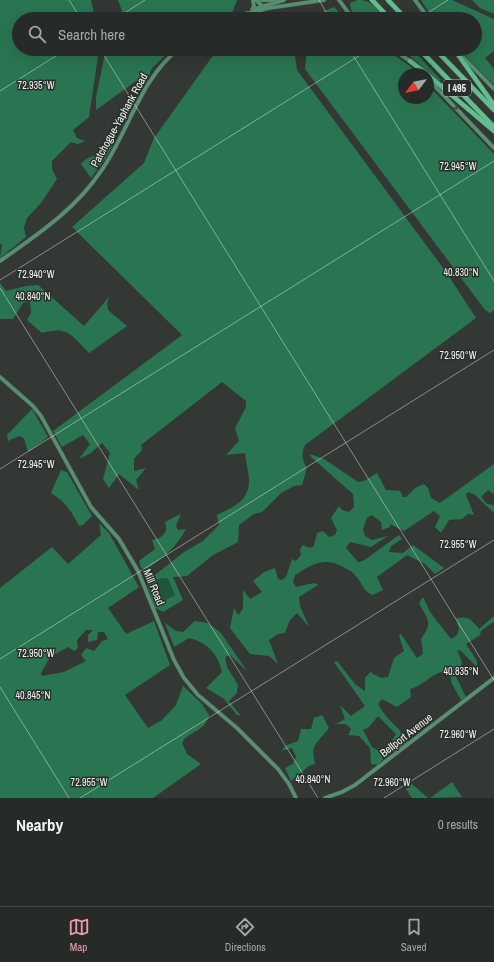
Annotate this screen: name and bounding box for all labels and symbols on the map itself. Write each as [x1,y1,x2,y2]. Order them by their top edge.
north arrow [398,68,434,104]
street label: Patchogue-Yaphank Road [87,71,151,169]
text: 72.935°W [18,79,55,92]
road number: I 495 [443,80,471,96]
one-way arrow [450,102,458,110]
text: 72.945°W [440,160,477,173]
text: 40.830°N [444,266,479,279]
text: 72.940°W [18,268,55,281]
text: 40.840°N [16,290,51,303]
text: 72.950°W [440,349,477,362]
text: 72.945°W [18,458,55,471]
text: 72.955°W [440,538,477,551]
street label: Mill Road [140,567,168,607]
text: 72.950°W [18,647,55,660]
text: 40.835°N [444,665,479,678]
text: 40.845°N [16,689,51,702]
street label: Bellport Avenue [377,710,435,760]
text: 72.960°W [440,728,477,741]
text: 40.840°N [296,773,331,786]
text: 72.955°W [71,776,108,789]
text: 72.960°W [374,776,411,789]

